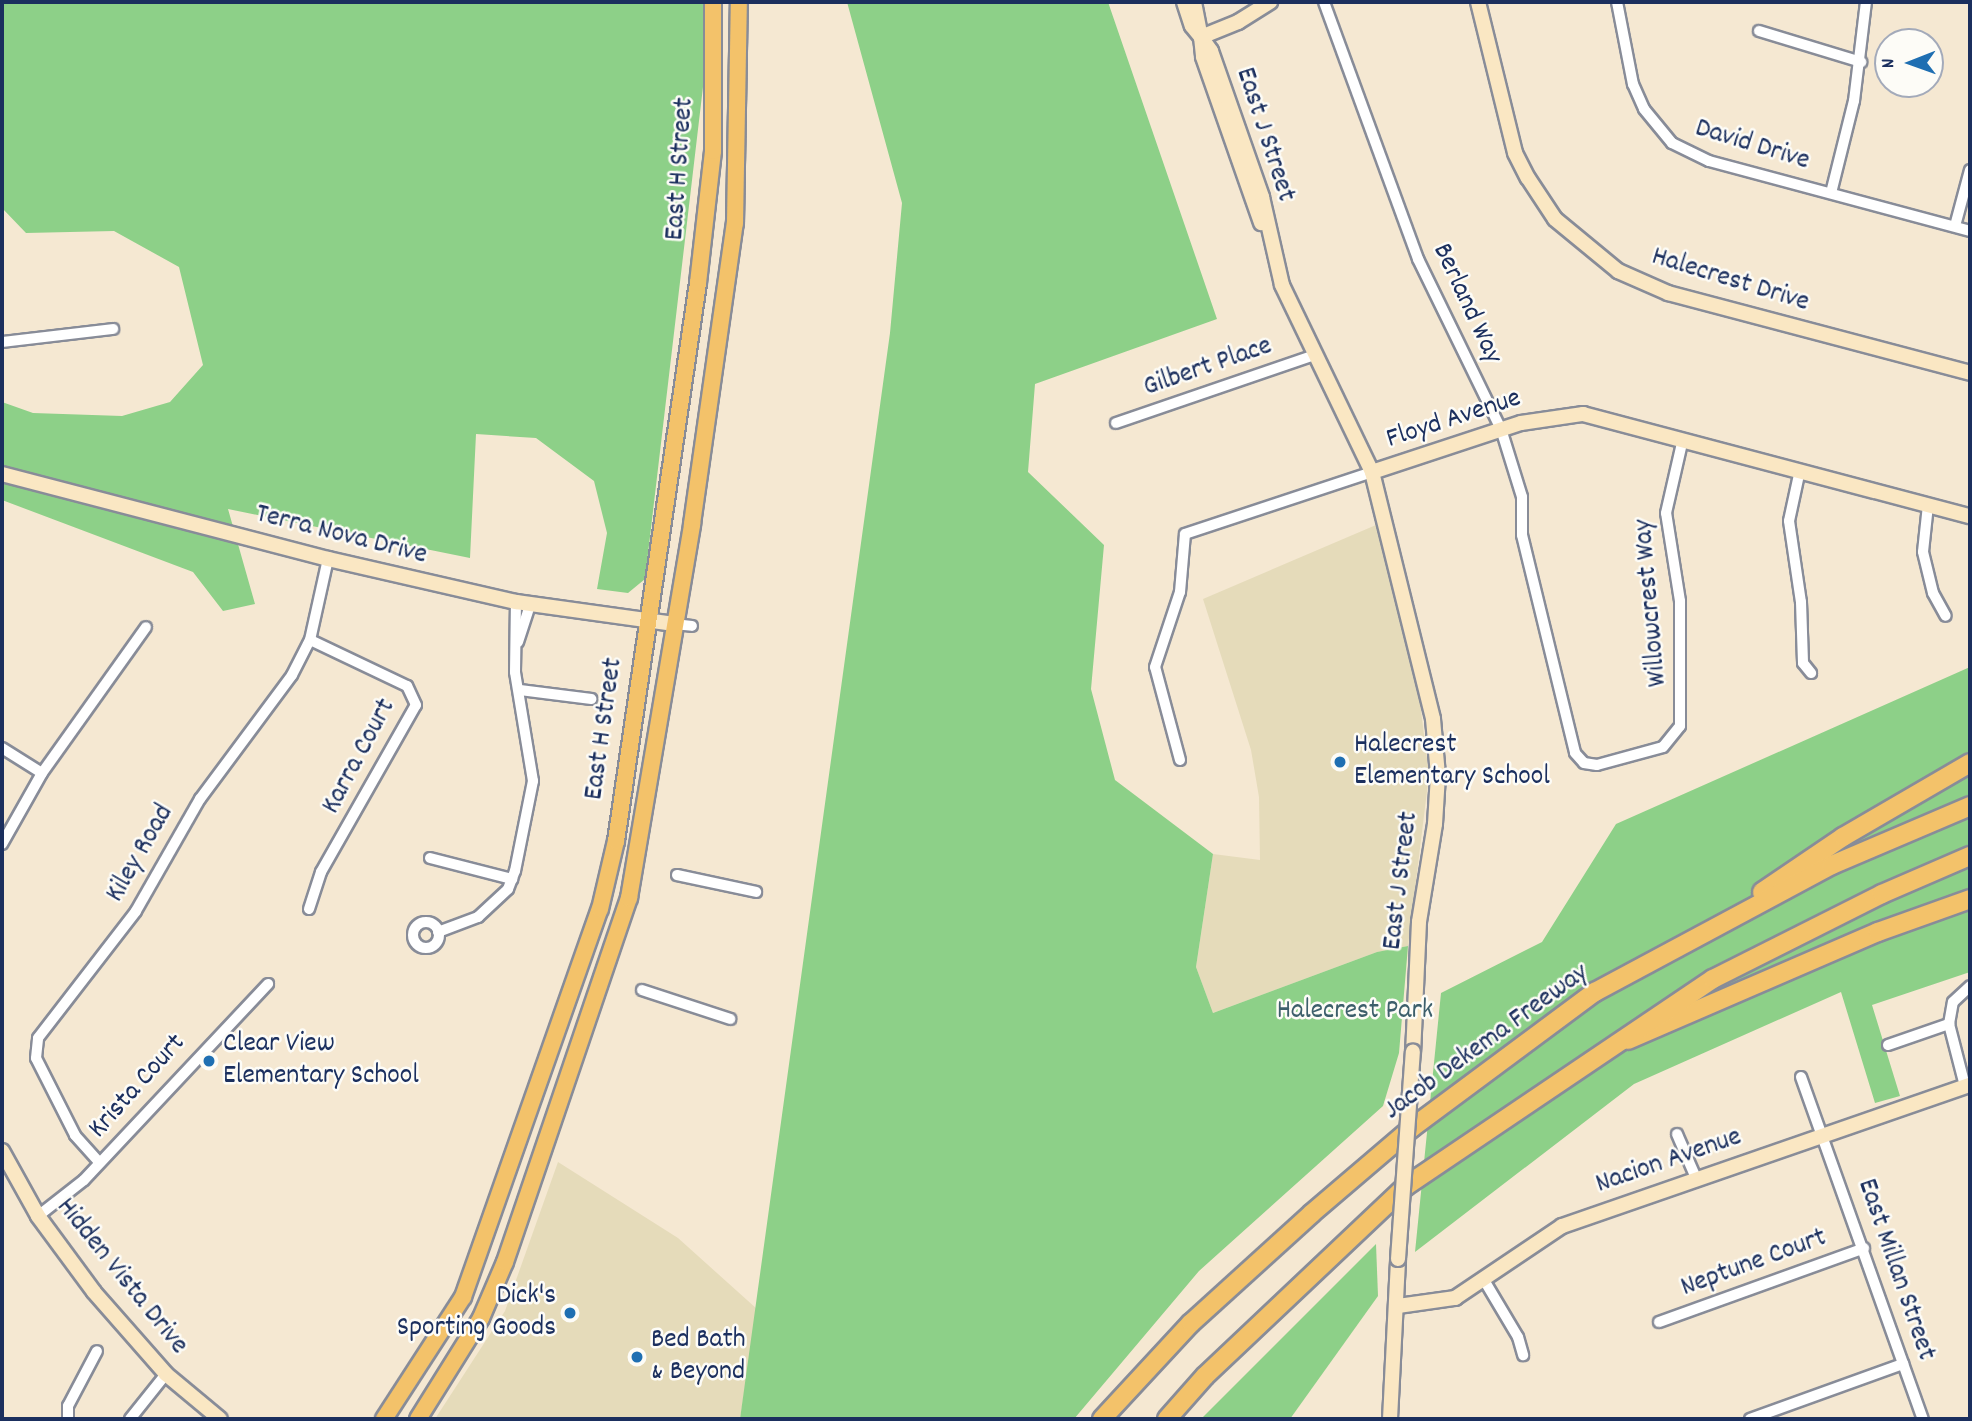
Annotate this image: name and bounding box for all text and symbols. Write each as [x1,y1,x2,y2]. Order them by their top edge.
north arrow [1874,28,1944,98]
text: N [1876,58,1903,68]
street label: East J Street [1227,64,1301,206]
street label: East H Street [659,96,703,242]
street label: David Drive [1691,113,1813,179]
street label: Berland Way [1424,239,1508,369]
street label: Halecrest Drive [1647,241,1813,321]
street label: Gilbert Place [1139,330,1277,406]
street label: Floyd Avenue [1383,383,1525,457]
street label: Terra Nova Drive [252,498,430,574]
street label: Willowcrest Way [1628,518,1676,688]
street label: East H Street [578,656,632,802]
street label: Karra Court [316,694,404,820]
place label: Halecrest Elementary School [1354,729,1550,795]
marker: Halecrest Elementary School [1332,754,1348,770]
street label: Kiley Road [100,799,182,909]
street label: East J Street [1377,810,1427,952]
street label: Jacob Dekema Freeway [1378,957,1596,1129]
park label: Halecrest Park [1277,995,1433,1029]
street label: Krista Court [82,1028,194,1146]
place label: Clear View Elementary School [223,1028,419,1094]
marker: Clear View Elementary School [201,1053,217,1069]
street label: Nacion Avenue [1592,1121,1746,1203]
street label: East Millan Street [1848,1175,1942,1365]
street label: Hidden Vista Drive [48,1192,194,1362]
street label: Neptune Court [1677,1222,1831,1306]
place label: Dick's Sporting Goods [397,1280,556,1346]
marker: Dick's Sporting Goods [562,1305,578,1321]
place label: Bed Bath & Beyond [651,1324,746,1390]
marker: Bed Bath & Beyond [629,1349,645,1365]

